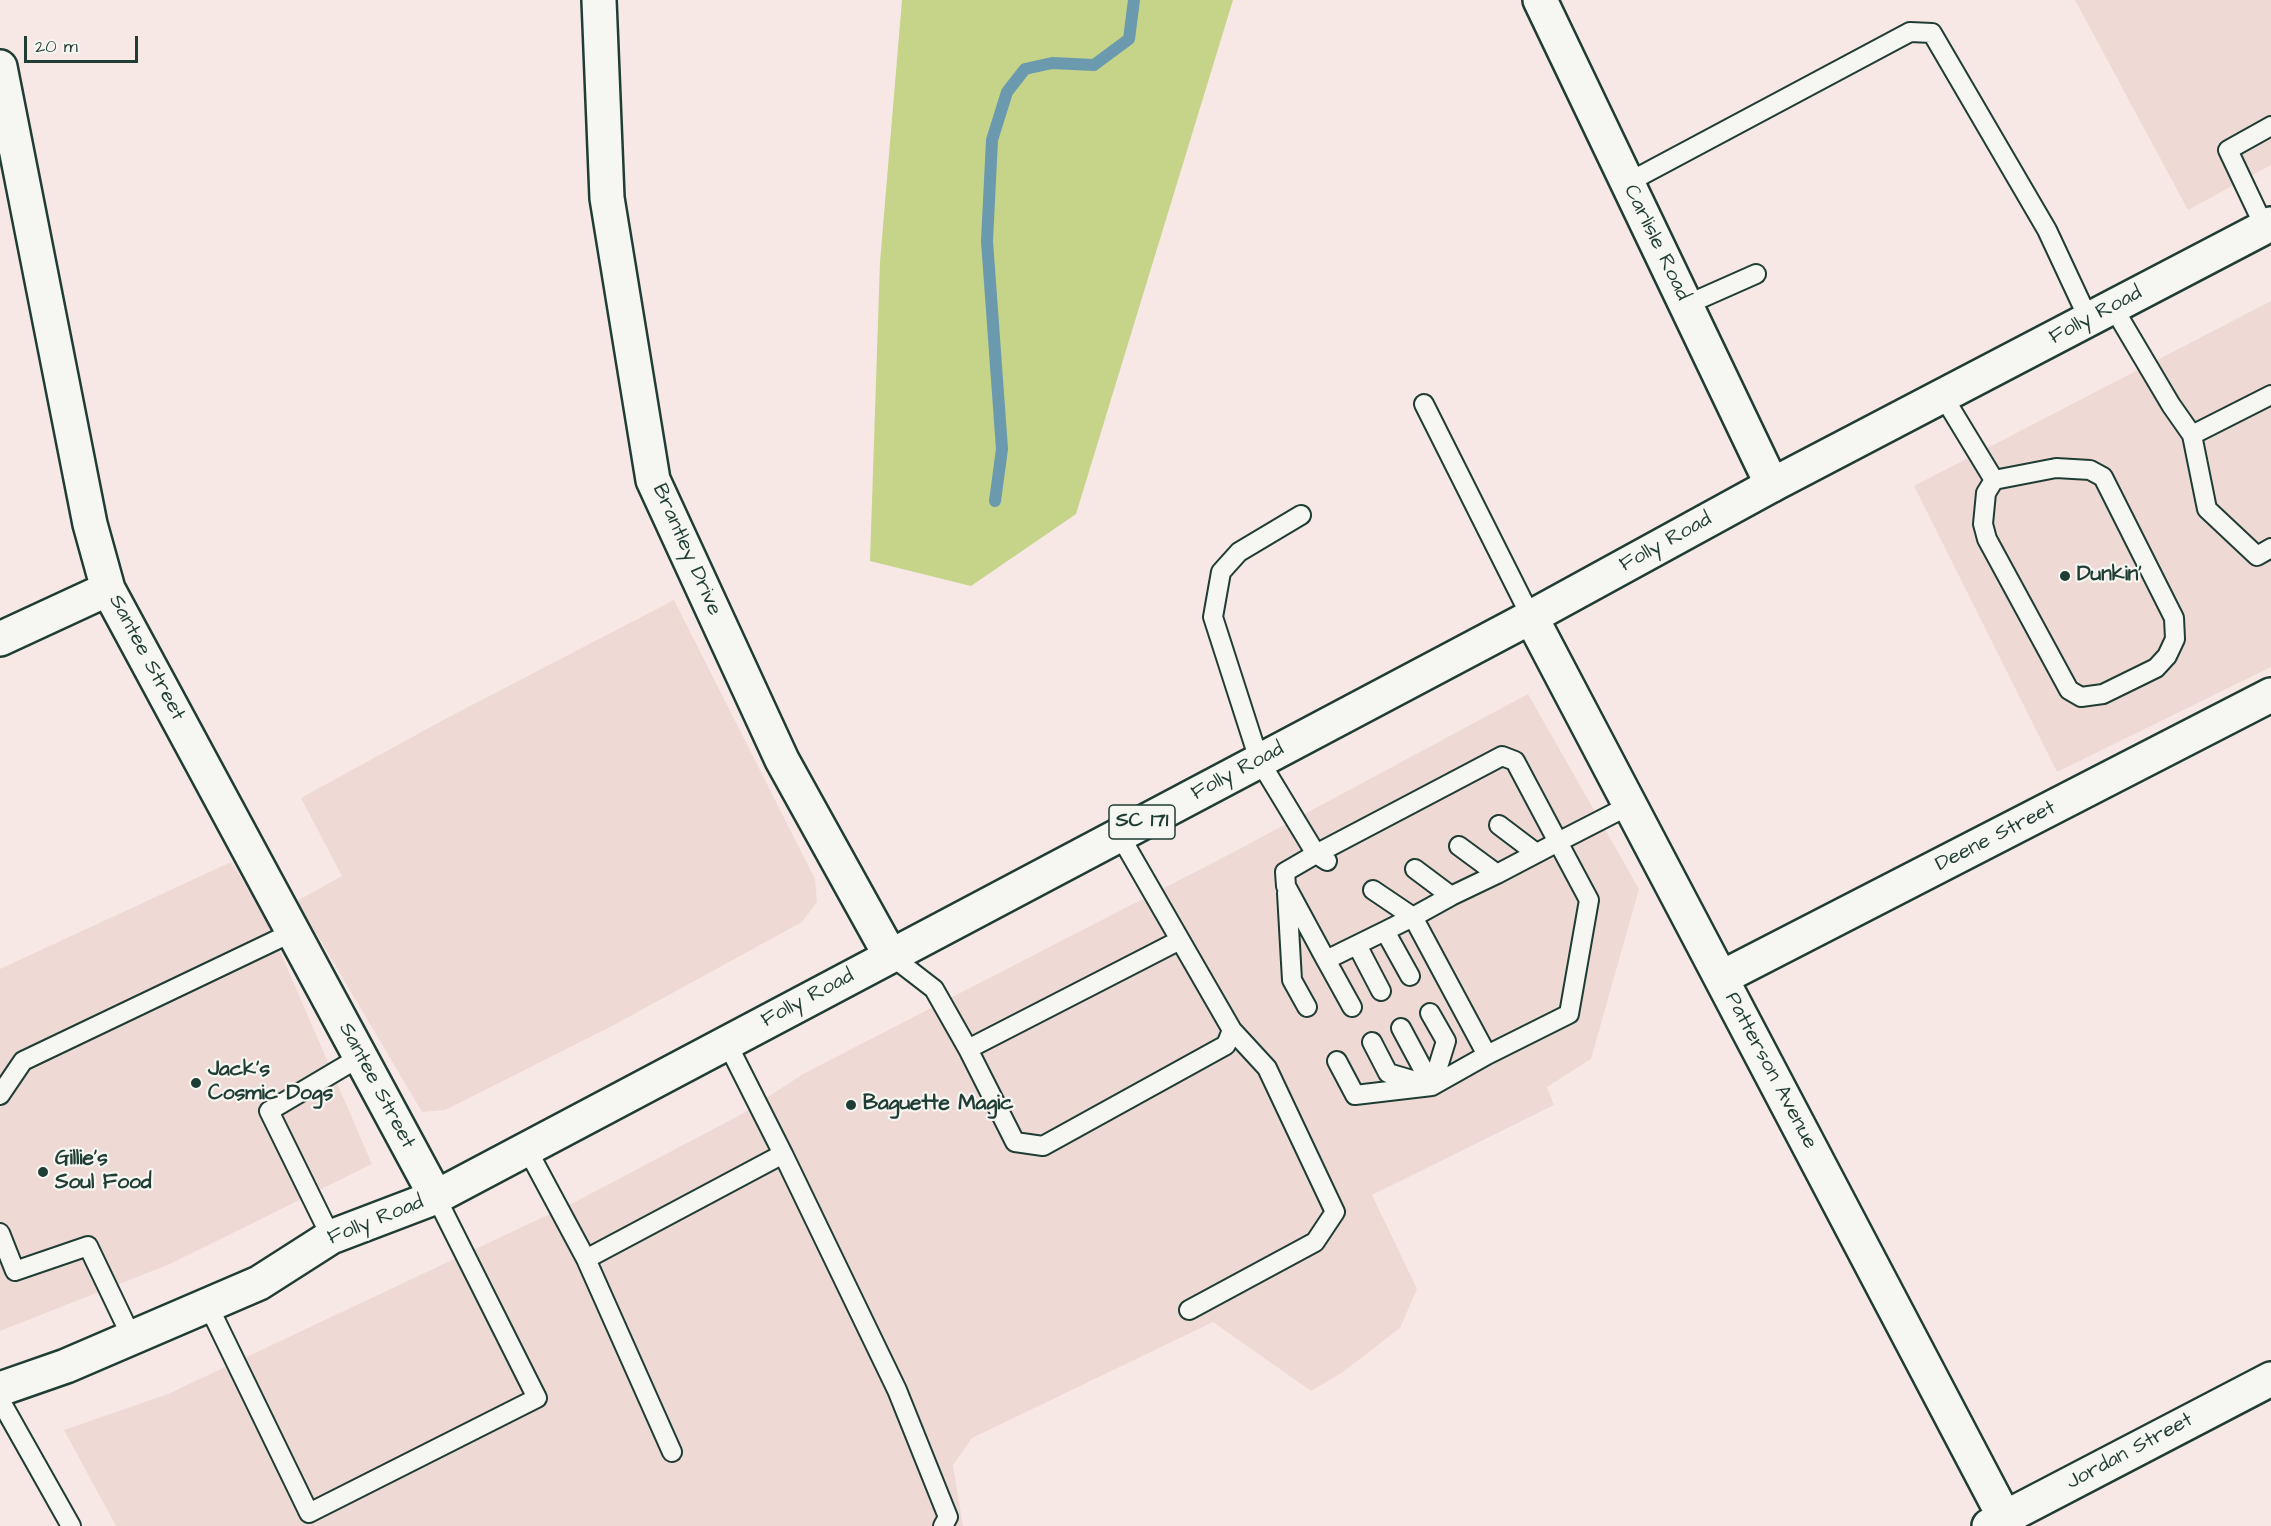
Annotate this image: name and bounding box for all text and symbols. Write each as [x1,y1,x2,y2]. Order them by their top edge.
scale bar [27,24,141,62]
text: 20 m [35,34,78,59]
street label: Carlisle Road [1617,181,1695,305]
street label: Folly Road [2045,281,2147,351]
street label: Brantley Drive [646,480,726,620]
street label: Folly Road [1616,507,1716,579]
place label: Dunkin' [2077,563,2142,589]
marker: Dunkin' [2058,569,2072,583]
street label: Santee Street [102,591,190,725]
street label: Folly Road [1187,737,1289,807]
street label: Deene Street [1932,796,2060,878]
road number: SC 171 [1109,805,1175,839]
street label: Folly Road [757,964,859,1034]
street label: Patterson Avenue [1718,988,1822,1154]
street label: Santee Street [332,1019,420,1153]
place label: Jack's Cosmic Dogs [208,1058,333,1108]
marker: Jack's Cosmic Dogs [189,1076,203,1090]
place label: Baguette Magic [863,1092,1014,1118]
marker: Baguette Magic [844,1098,858,1112]
place label: Gillie's Soul Food [55,1147,152,1197]
marker: Gillie's Soul Food [36,1165,50,1179]
street label: Folly Road [324,1190,428,1252]
street label: Jordan Street [2062,1408,2198,1496]

